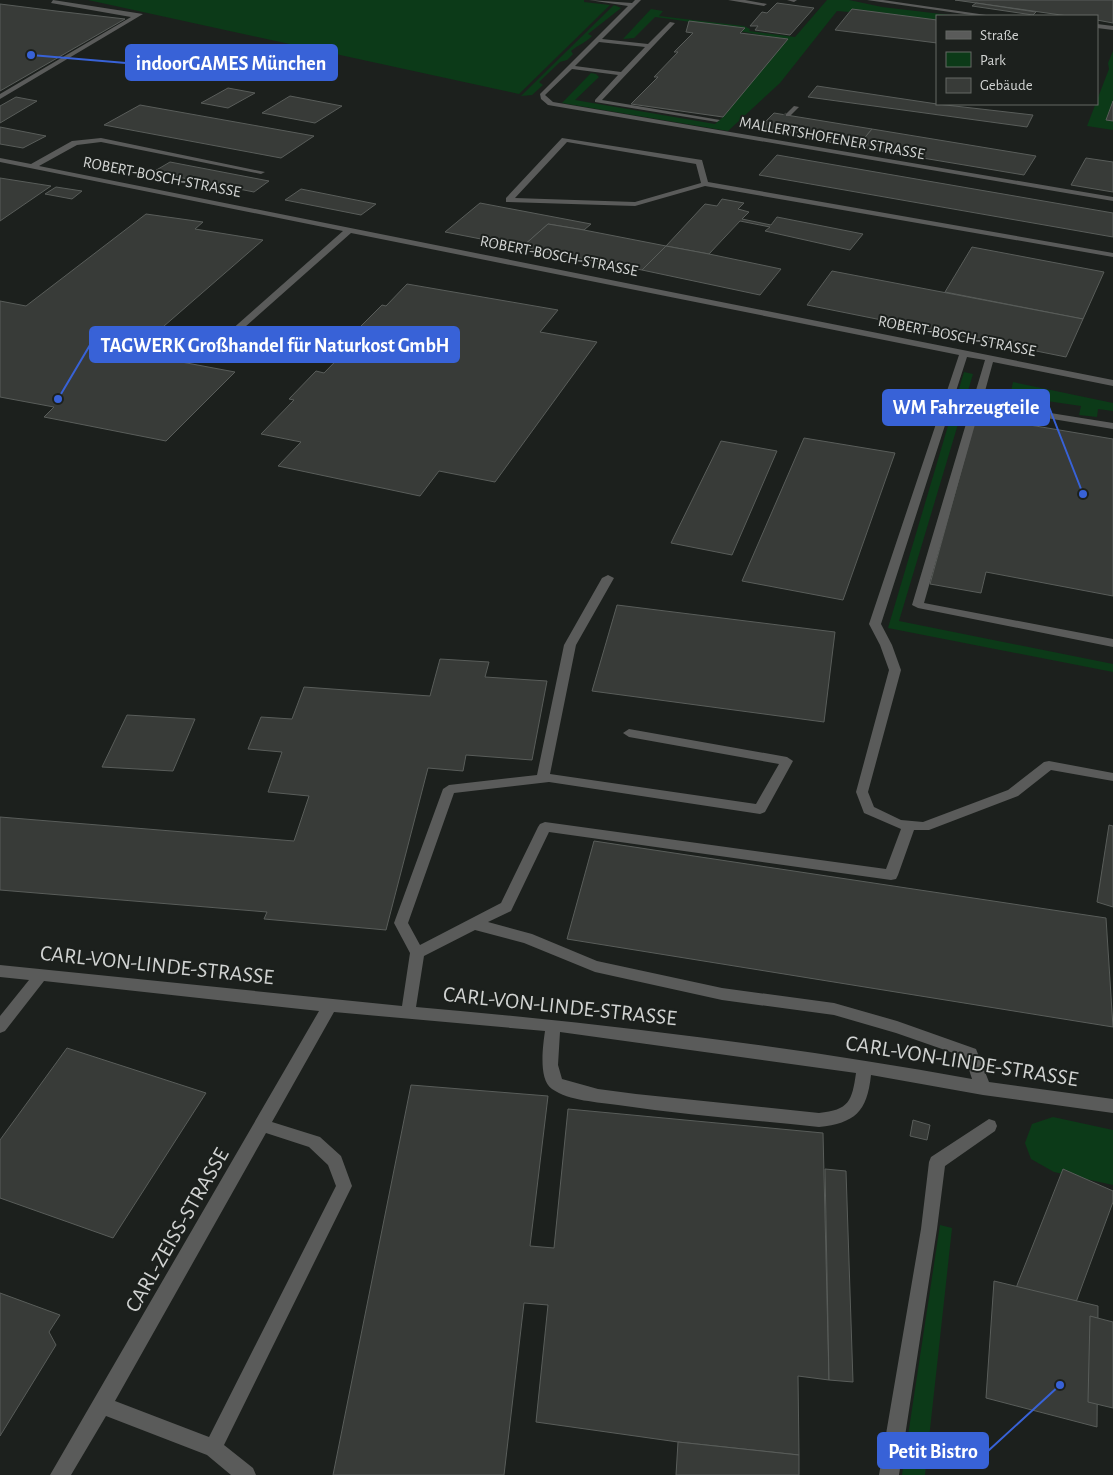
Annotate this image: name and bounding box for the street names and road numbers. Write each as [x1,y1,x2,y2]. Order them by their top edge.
street label: MALLERTSHOFENER STRASSE [738,114,926,162]
street label: ROBERT-BOSCH-STRASSE [82,154,243,200]
street label: ROBERT-BOSCH-STRASSE [479,233,640,279]
street label: ROBERT-BOSCH-STRASSE [877,313,1038,359]
street label: CARL-VON-LINDE-STRASSE [39,942,275,988]
street label: CARL-VON-LINDE-STRASSE [442,983,678,1029]
street label: CARL-VON-LINDE-STRASSE [844,1032,1080,1090]
street label: CARL-ZEISS-STRASSE [121,1144,233,1316]

